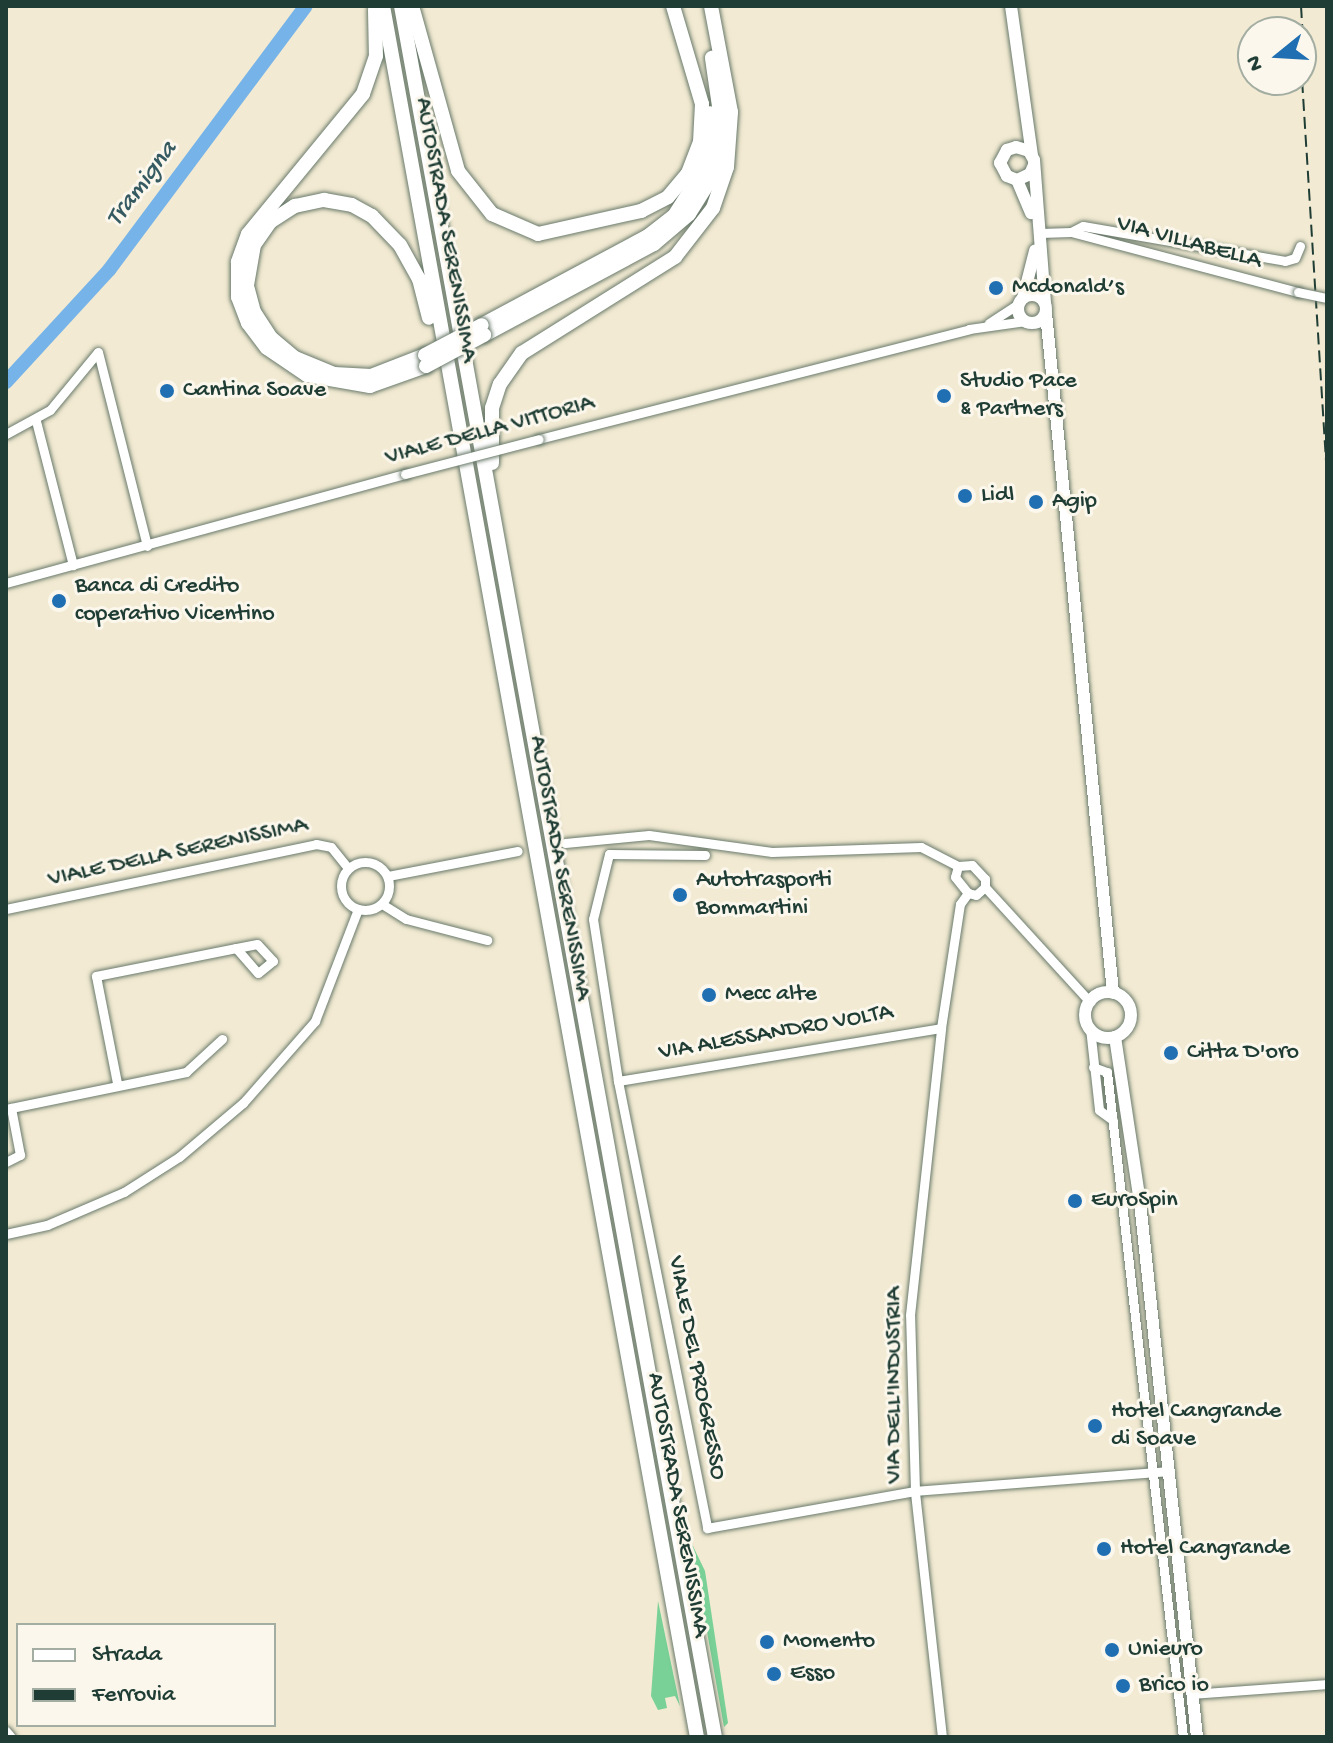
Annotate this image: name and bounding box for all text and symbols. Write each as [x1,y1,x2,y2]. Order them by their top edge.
north arrow [1237,16,1317,96]
text: N [1241,52,1271,74]
street label: AUTOSTRADA SERENISSIMA [408,95,482,365]
water label: Tramigna [101,136,185,234]
street label: VIA VILLABELLA [1113,210,1265,276]
place label: Mcdonald’s [1012,274,1124,302]
marker: Mcdonald’s [987,279,1005,297]
place label: Studio Pace & Partners [960,368,1077,424]
place label: Cantina Soave [183,377,326,405]
marker: Cantina Soave [158,382,176,400]
marker: Studio Pace & Partners [935,387,953,405]
street label: VIALE DELLA VITTORIA [382,389,598,473]
place label: Lidl [981,482,1014,510]
marker: Lidl [956,487,974,505]
place label: Agip [1052,488,1097,516]
marker: Agip [1027,493,1045,511]
place label: Banca di Credito coperativo Vicentino [75,573,275,629]
marker: Banca di Credito coperativo Vicentino [50,592,68,610]
street label: AUTOSTRADA SERENISSIMA [522,733,596,1003]
street label: VIALE DELLA SERENISSIMA [46,811,310,895]
place label: Autotrasporti Bommartini [696,867,832,923]
marker: Autotrasporti Bommartini [671,886,689,904]
place label: Mecc alte [725,981,817,1009]
marker: Mecc alte [700,986,718,1004]
street label: VIA ALESSANDRO VOLTA [657,998,895,1068]
place label: Citta D'oro [1187,1039,1299,1067]
marker: Citta D'oro [1162,1044,1180,1062]
place label: EuroSpin [1091,1187,1178,1215]
marker: EuroSpin [1066,1192,1084,1210]
street label: VIALE DEL PROGRESSO [660,1254,732,1482]
street label: VIA DELL'INDUSTRIA [881,1286,909,1484]
street label: AUTOSTRADA SERENISSIMA [640,1370,714,1640]
place label: Hotel Cangrande di Soave [1111,1398,1281,1454]
marker: Hotel Cangrande di Soave [1086,1417,1104,1435]
place label: Hotel Cangrande [1120,1535,1290,1563]
marker: Hotel Cangrande [1095,1540,1113,1558]
legend [16,1623,276,1727]
place label: Momento [783,1628,875,1656]
marker: Momento [758,1633,776,1651]
place label: Unieuro [1128,1636,1203,1664]
text: Strada [92,1641,162,1670]
marker: Unieuro [1103,1641,1121,1659]
place label: Esso [790,1660,835,1688]
marker: Esso [765,1665,783,1683]
place label: Brico io [1139,1672,1209,1700]
marker: Brico io [1114,1677,1132,1695]
text: Ferrovia [92,1681,175,1710]

